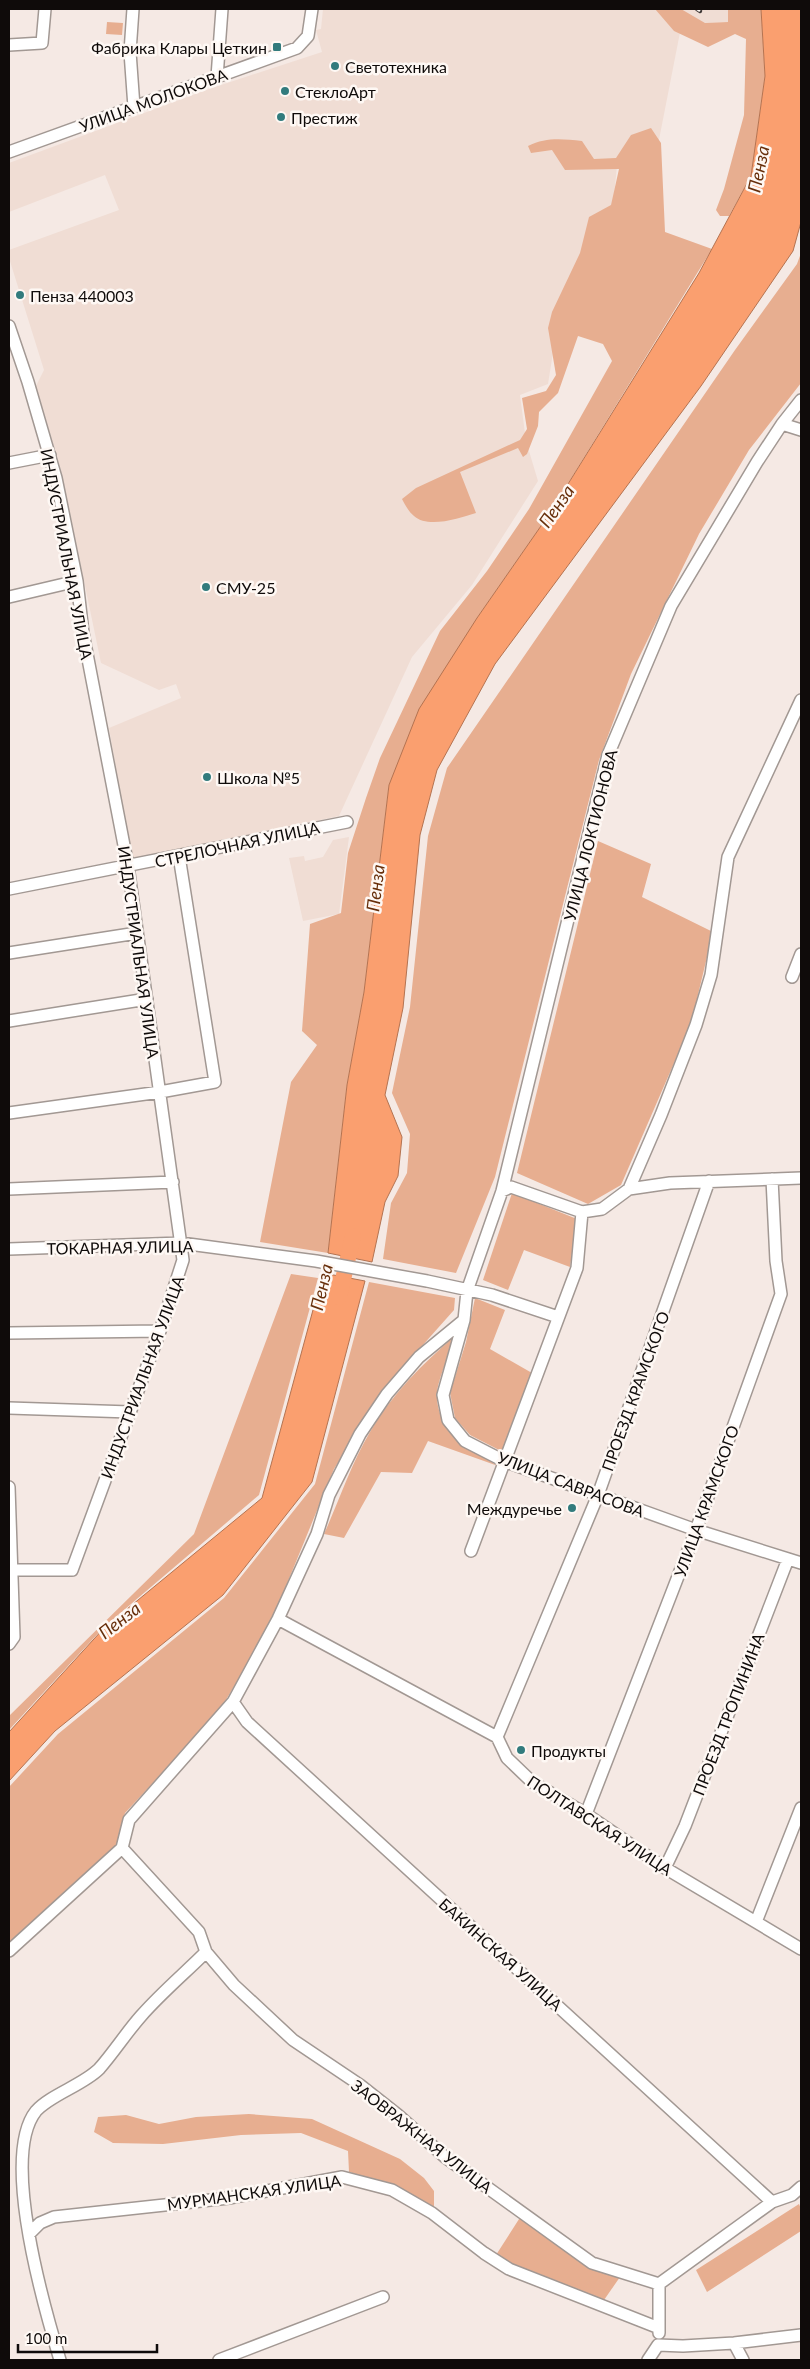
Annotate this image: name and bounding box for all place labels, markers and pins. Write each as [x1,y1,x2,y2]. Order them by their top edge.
place label: Фабрика Клары Цеткин [91,38,267,57]
marker: Фабрика Клары Цеткин [271,41,283,53]
place label: Светотехника [345,57,447,76]
marker: Светотехника [329,60,341,72]
place label: СтеклоАрт [295,82,376,101]
marker: СтеклоАрт [279,85,291,97]
place label: Престиж [291,108,358,127]
marker: Престиж [275,111,287,123]
place label: Пенза 440003 [30,286,134,305]
marker: Пенза 440003 [14,289,26,301]
place label: СМУ-25 [216,578,275,597]
marker: СМУ-25 [200,581,212,593]
place label: Школа №5 [217,768,300,787]
marker: Школа №5 [201,771,213,783]
place label: Междуречье [467,1499,562,1518]
marker: Междуречье [566,1502,578,1514]
place label: Продукты [531,1741,606,1760]
marker: Продукты [515,1744,527,1756]

